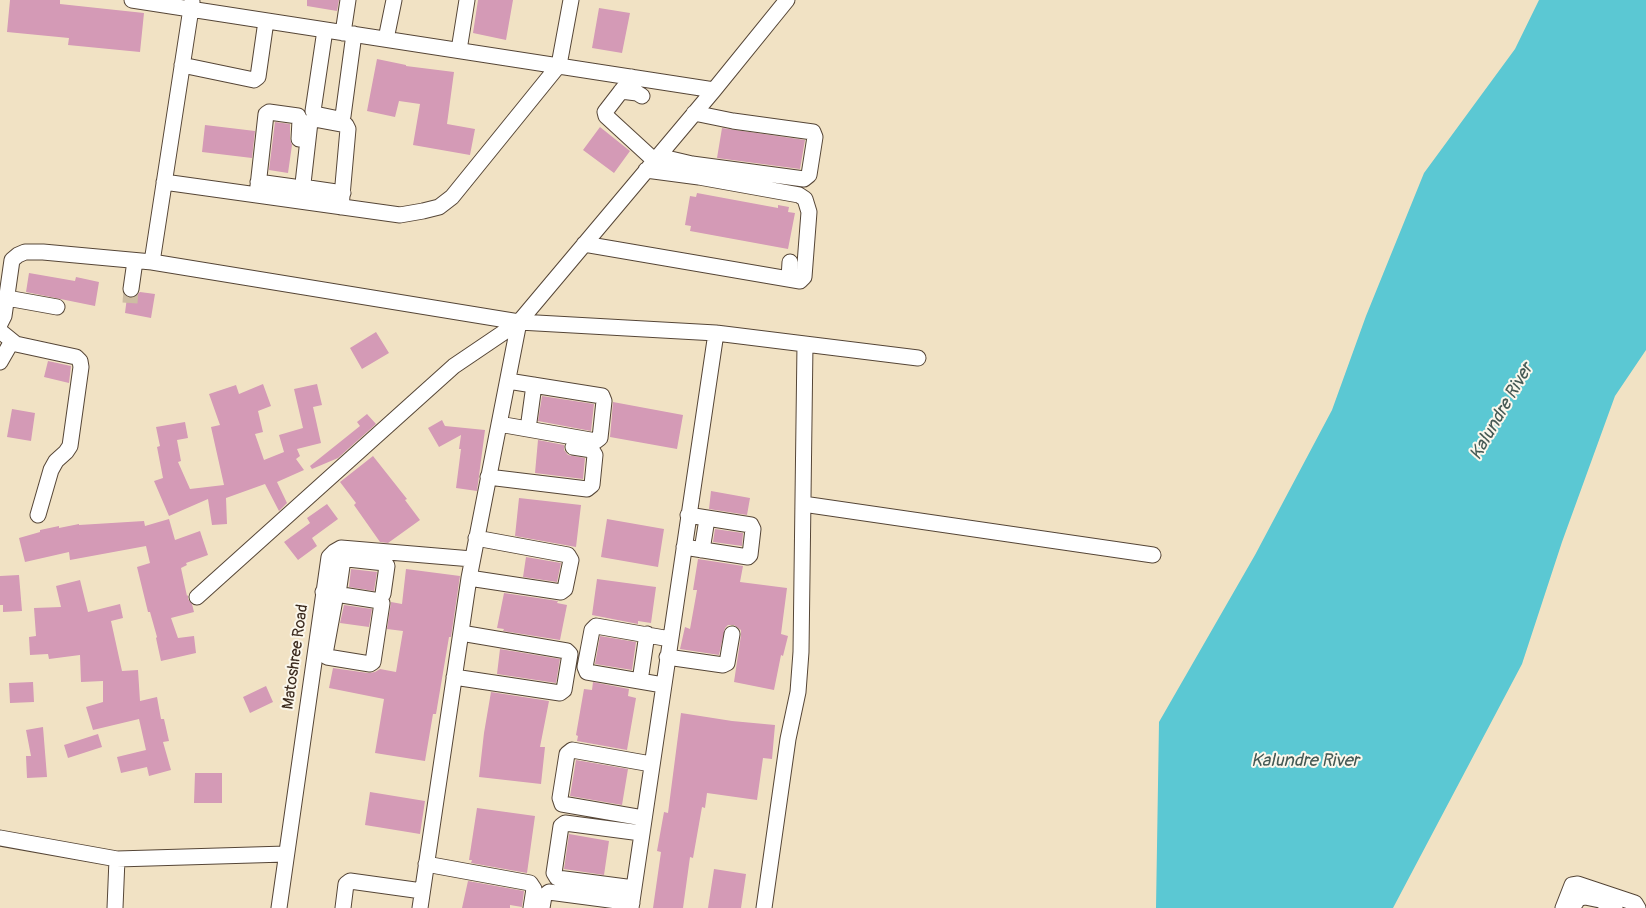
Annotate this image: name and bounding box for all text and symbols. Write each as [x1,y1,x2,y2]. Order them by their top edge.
water label: Kalundre River [1466,360,1538,464]
street label: Matoshree Road [279,603,313,711]
water label: Kalundre River [1251,750,1359,772]

